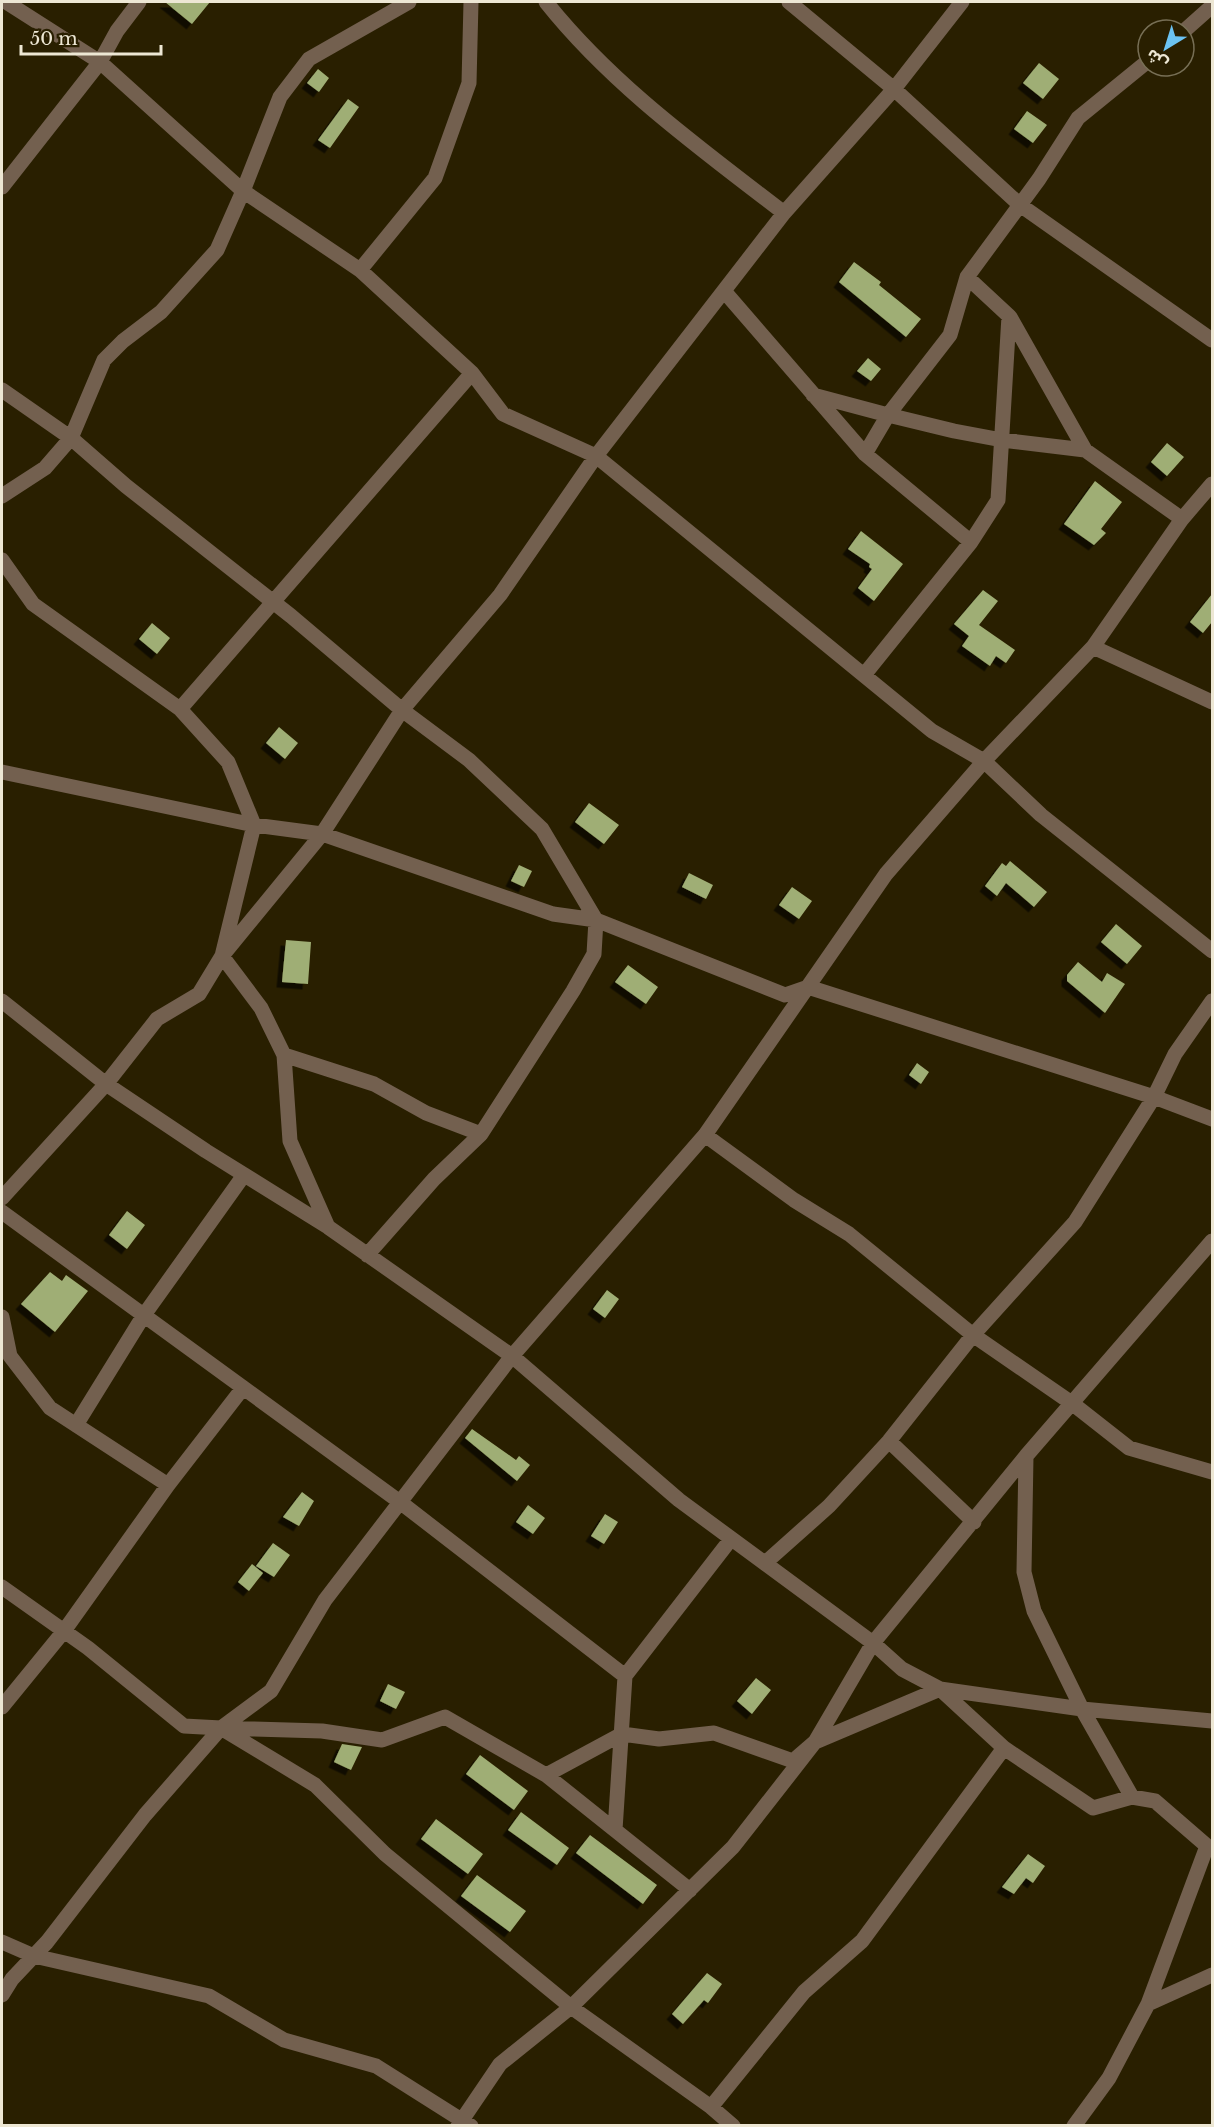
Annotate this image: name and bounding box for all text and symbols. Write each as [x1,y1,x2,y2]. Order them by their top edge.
scale bar [21,18,160,56]
north arrow [1136,18,1196,78]
text: 50 m [30,28,78,50]
text: ش [1142,45,1172,74]

